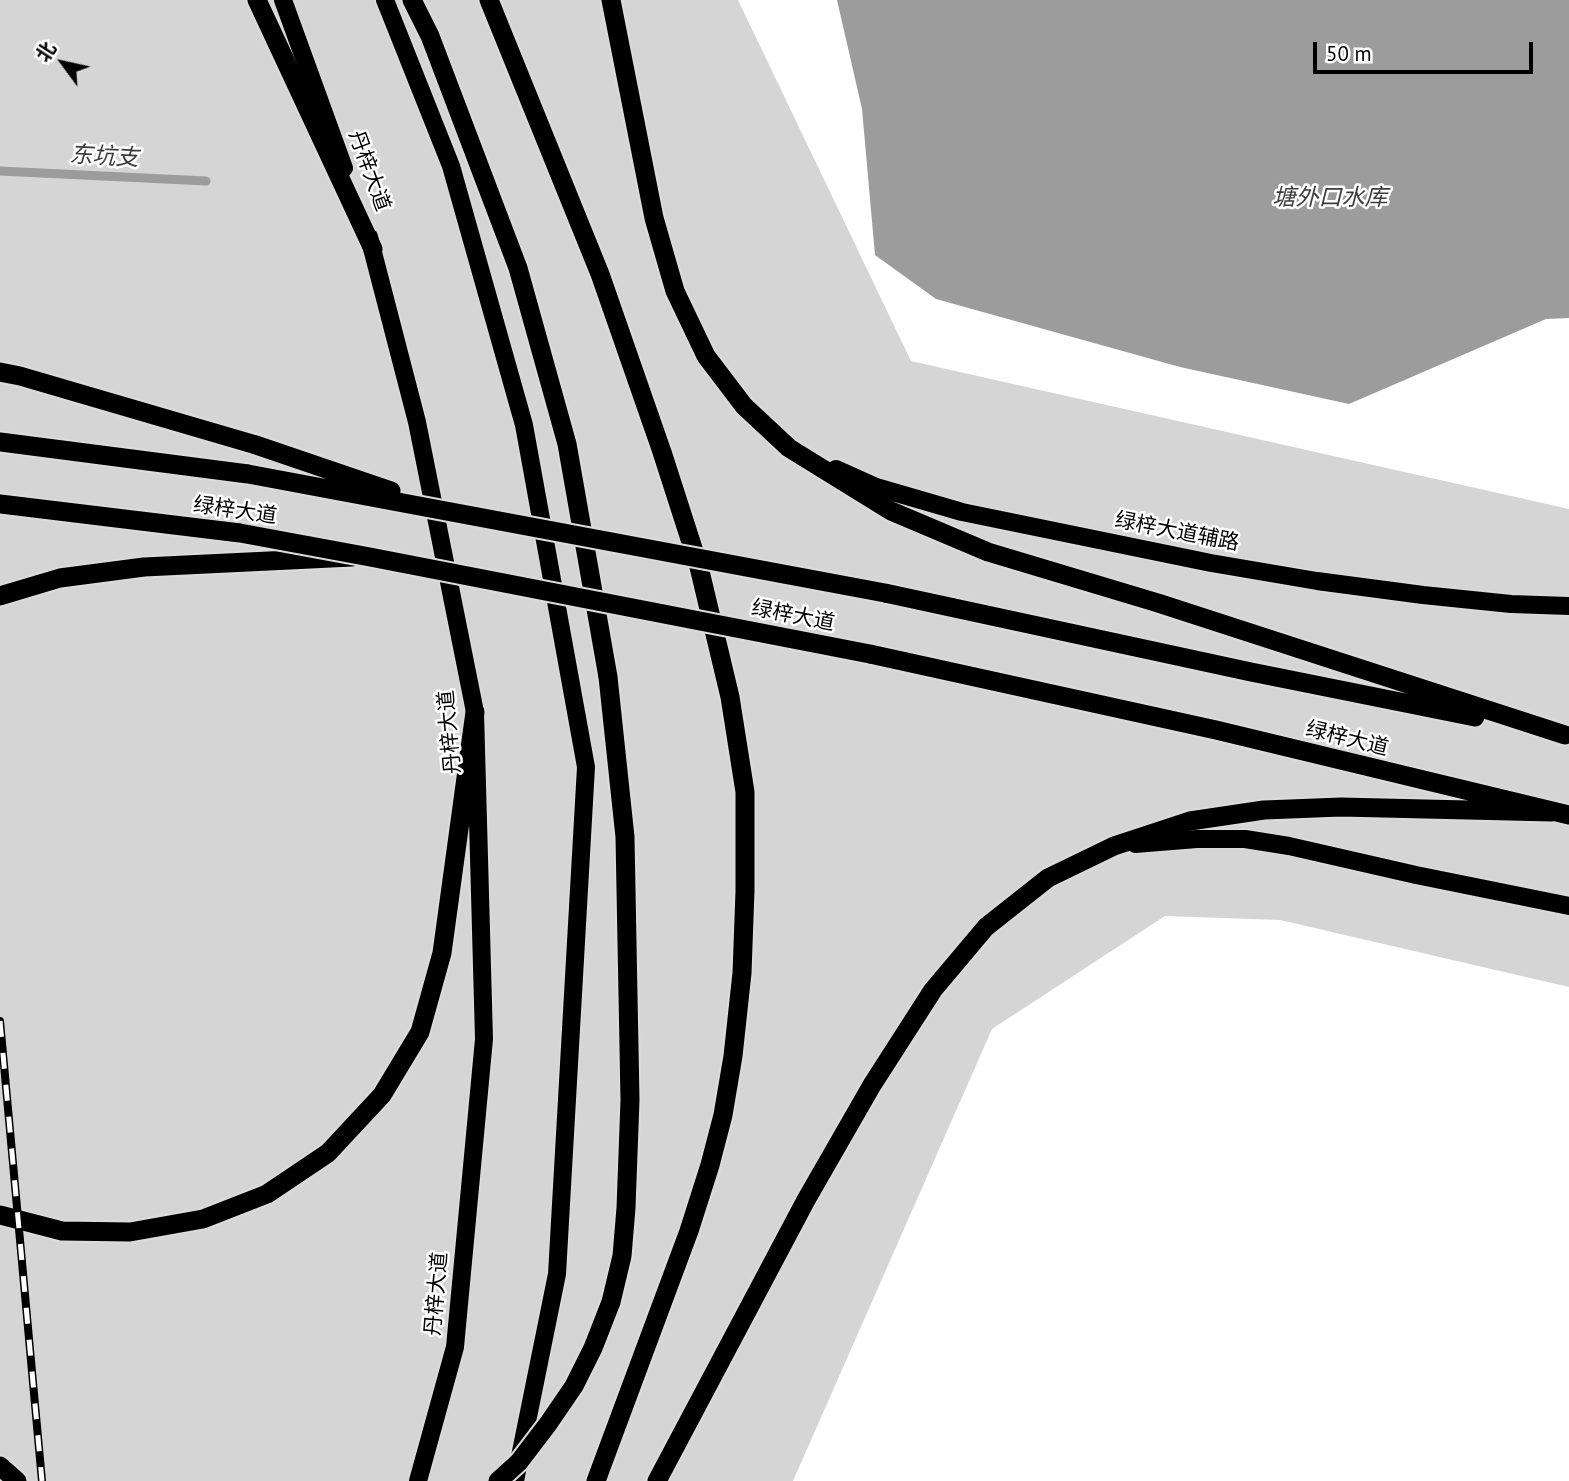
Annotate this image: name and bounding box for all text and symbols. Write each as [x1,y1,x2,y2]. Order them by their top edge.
north arrow [28,28,98,98]
scale bar [1317,28,1538,72]
text: 北 [30,37,61,66]
text: 50 m [1326,40,1372,67]
street label: 丹梓大道 [343,127,395,215]
water label: 东坑支 [69,141,139,173]
water label: 塘外口水库 [1273,184,1387,212]
street label: 绿梓大道 [192,493,278,529]
street label: 绿梓大道辅路 [1113,508,1241,556]
street label: 绿梓大道 [749,596,837,636]
street label: 丹梓大道 [434,689,466,775]
street label: 绿梓大道 [1303,717,1391,761]
street label: 丹梓大道 [421,1251,453,1337]

